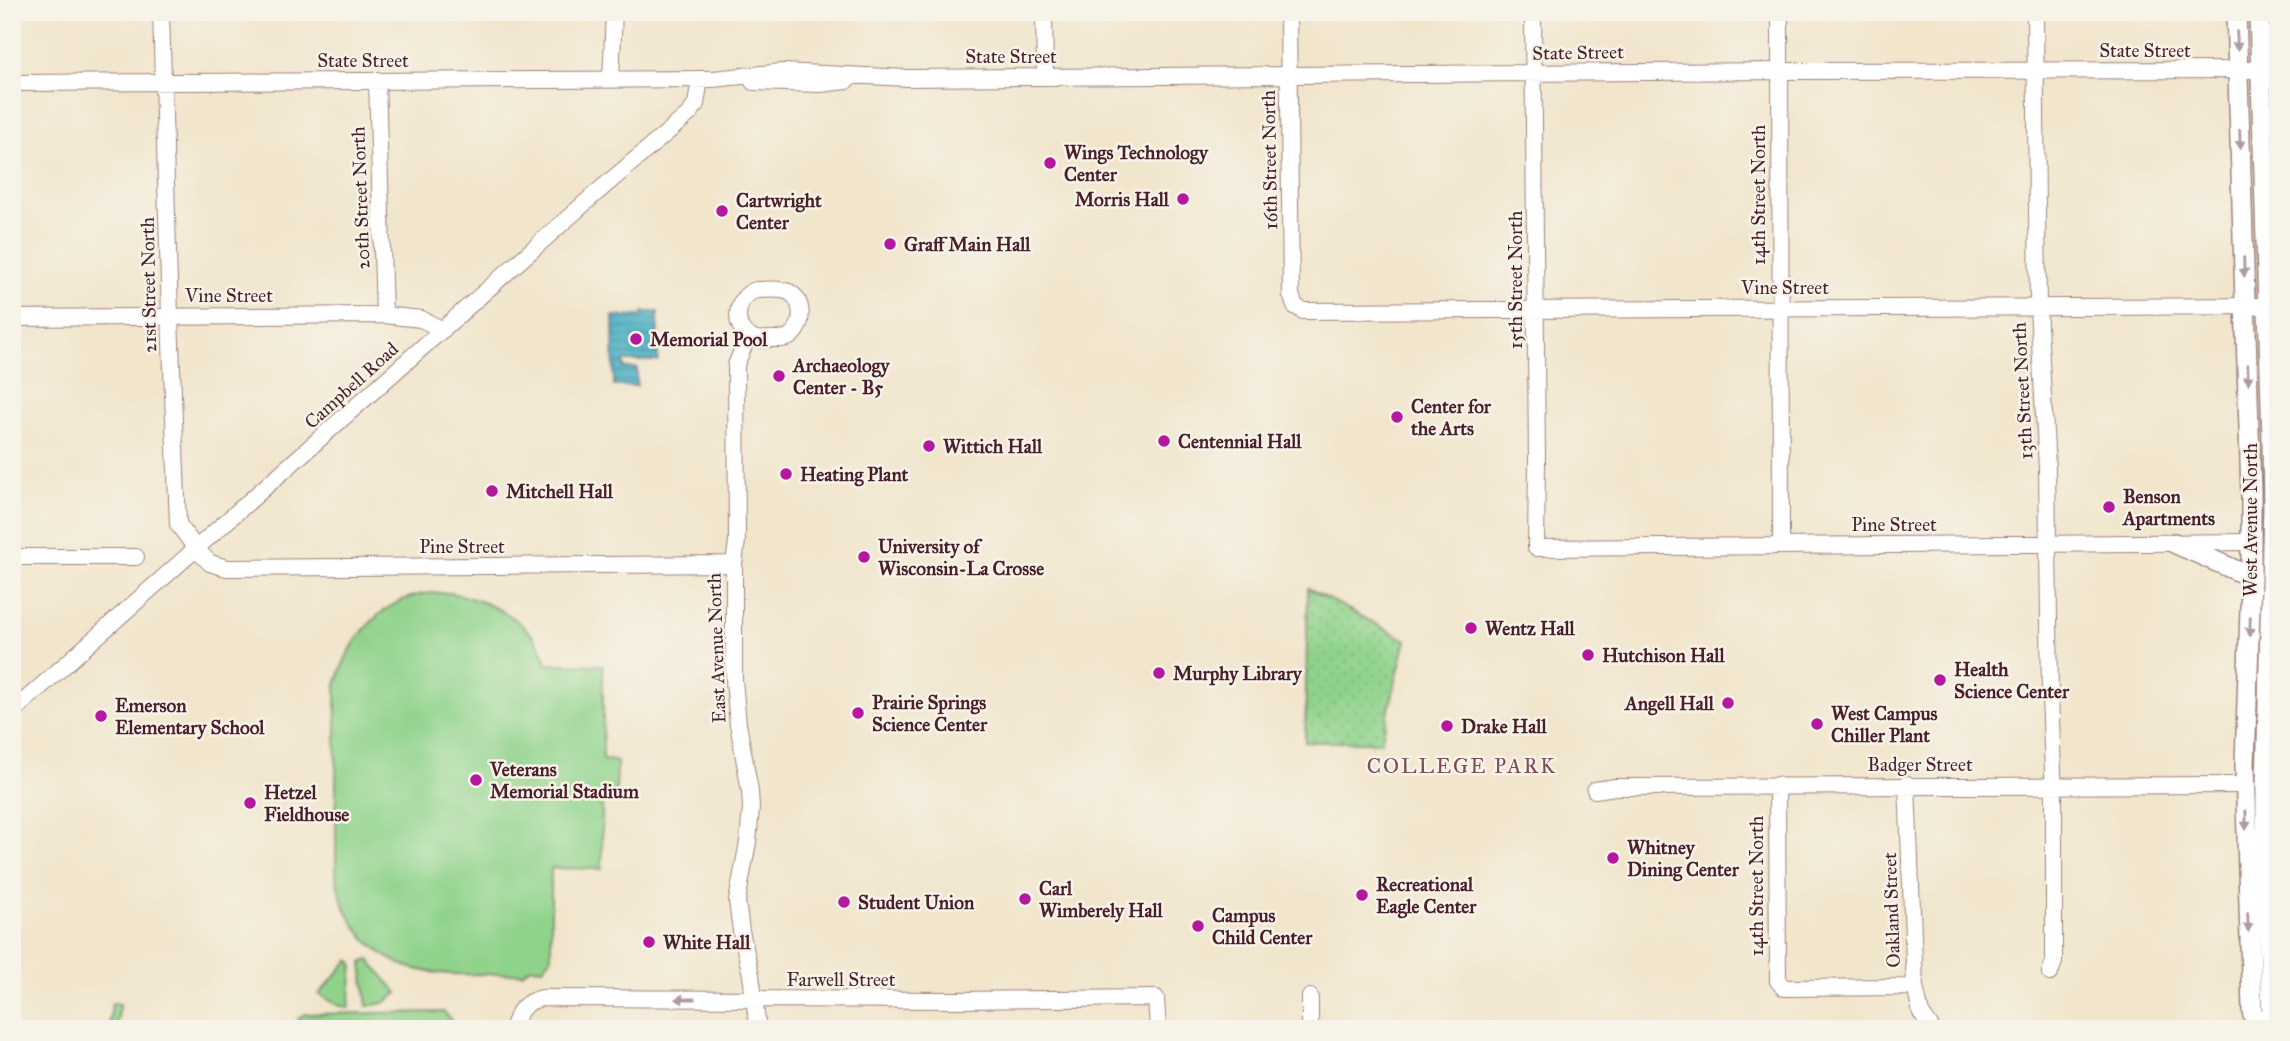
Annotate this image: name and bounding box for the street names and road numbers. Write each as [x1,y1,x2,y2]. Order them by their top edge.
street label: State Street [2099,39,2191,62]
street label: State Street [1532,40,1624,65]
street label: State Street [965,45,1057,68]
street label: State Street [317,49,409,72]
street label: 16th Street North [1257,90,1282,230]
street label: 14th Street North [1747,124,1770,265]
street label: 20th Street North [346,126,374,270]
street label: 15th Street North [1504,210,1527,349]
street label: 21st Street North [136,216,161,353]
street label: Vine Street [1740,276,1829,299]
street label: Vine Street [184,284,273,307]
street label: 13th Street North [2007,321,2038,460]
street label: Campbell Road [300,337,403,434]
street label: West Avenue North [2239,443,2262,597]
street label: Pine Street [1851,513,1937,536]
street label: Pine Street [419,535,505,558]
street label: East Avenue North [702,572,731,724]
street label: Badger Street [1867,753,1973,777]
street label: 14th Street North [1745,815,1768,956]
street label: Oakland Street [1878,852,1905,968]
street label: Farwell Street [786,968,896,991]

